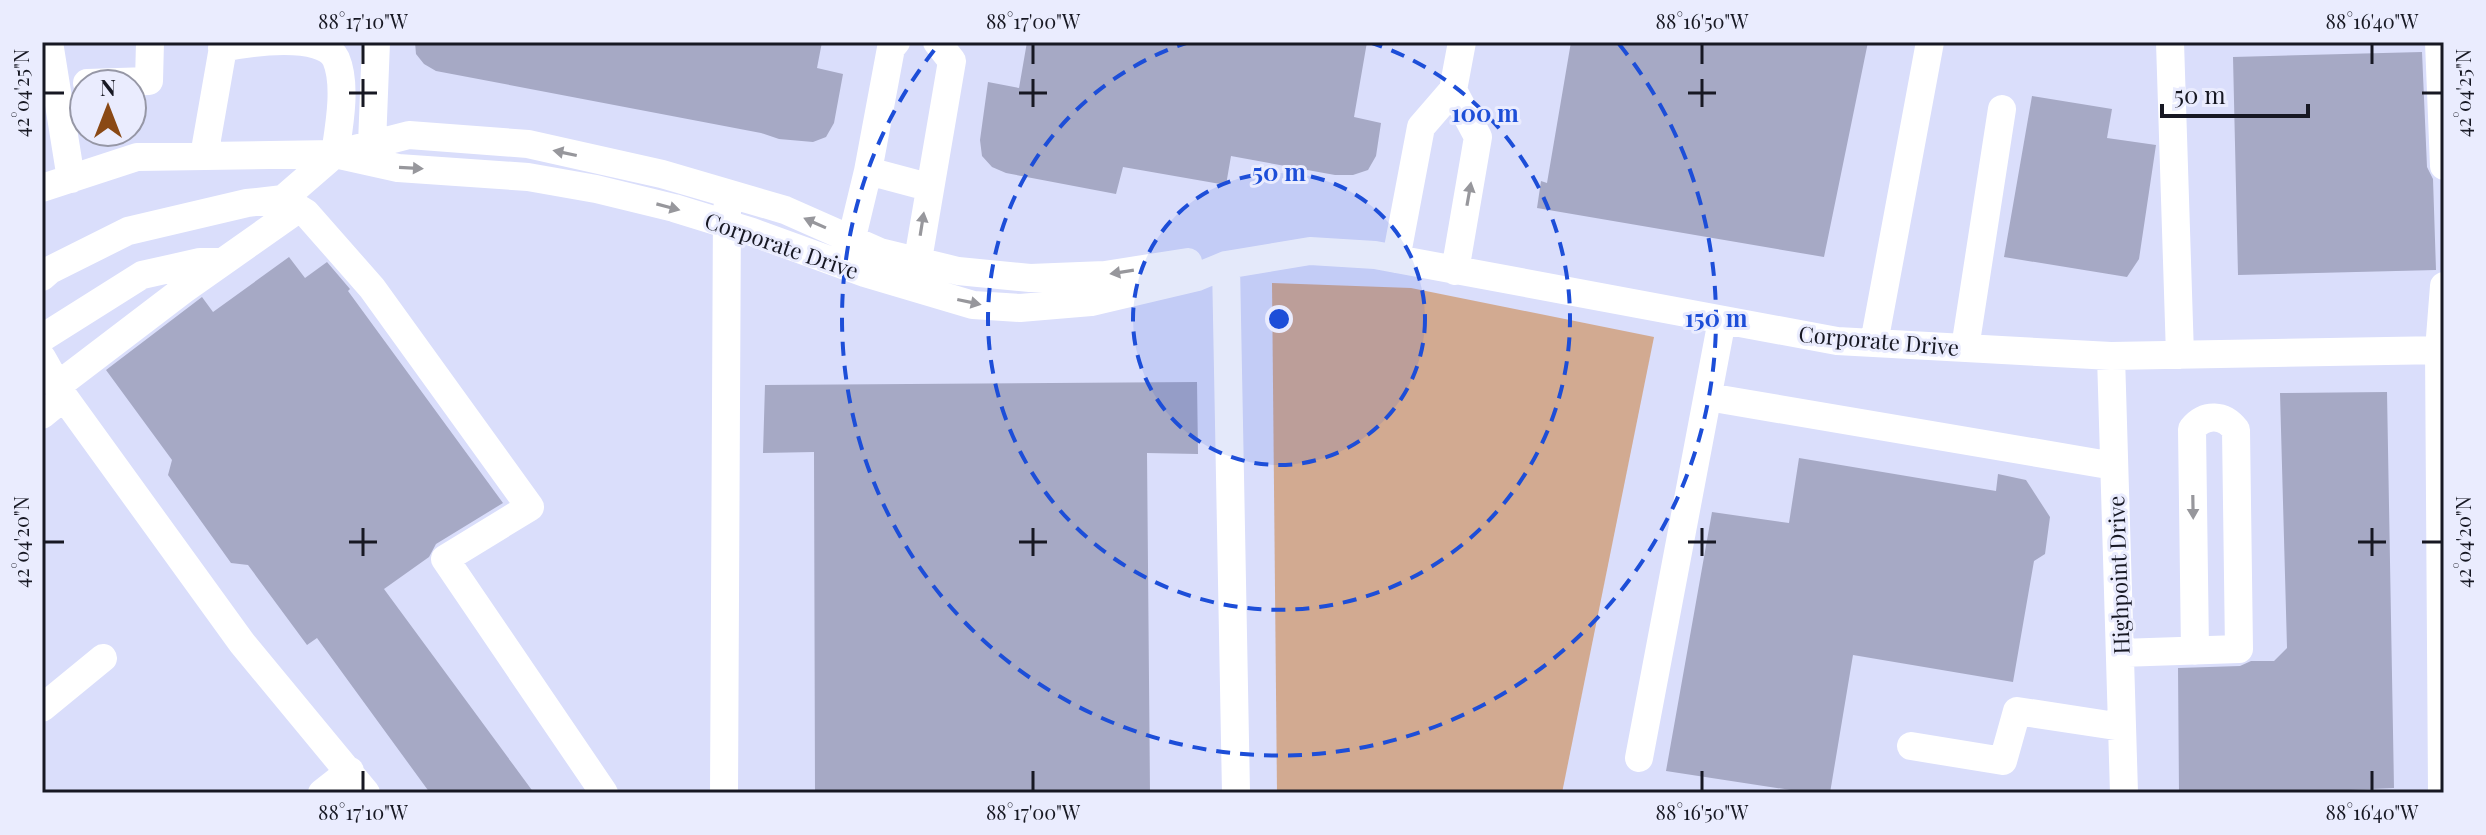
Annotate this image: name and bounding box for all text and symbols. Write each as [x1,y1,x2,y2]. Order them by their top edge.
text: 88°17'10"W [318,7,409,34]
text: 88°17'00"W [986,7,1081,34]
text: 88°16'50"W [1656,7,1749,34]
text: 88°16'40"W [2326,7,2419,34]
text: 42°04'25"N [7,49,34,137]
text: 42°04'25"N [2449,49,2476,137]
north arrow [68,68,148,148]
scale bar [2162,68,2308,118]
text: N [100,72,116,102]
text: 50 m [2174,78,2226,110]
text: 100 m [1451,96,1519,128]
one-way arrow [552,146,577,159]
text: 50 m [1252,155,1306,187]
one-way arrow [399,162,424,175]
one-way arrow [1463,181,1475,206]
one-way arrow [655,201,680,213]
street label: Corporate Drive [701,205,863,285]
one-way arrow [917,211,929,236]
one-way arrow [803,216,826,230]
one-way arrow [1109,266,1134,279]
one-way arrow [956,297,981,309]
text: 150 m [1685,301,1748,333]
centre of rings [1265,305,1293,333]
street label: Corporate Drive [1798,318,1960,362]
street label: Highpoint Drive [2100,495,2136,655]
one-way arrow [2187,495,2199,520]
text: 42°04'20"N [7,496,34,588]
text: 42°04'20"N [2449,496,2476,588]
text: 88°17'10"W [318,798,409,825]
text: 88°17'00"W [986,798,1081,825]
text: 88°16'50"W [1656,798,1749,825]
text: 88°16'40"W [2326,798,2419,825]

